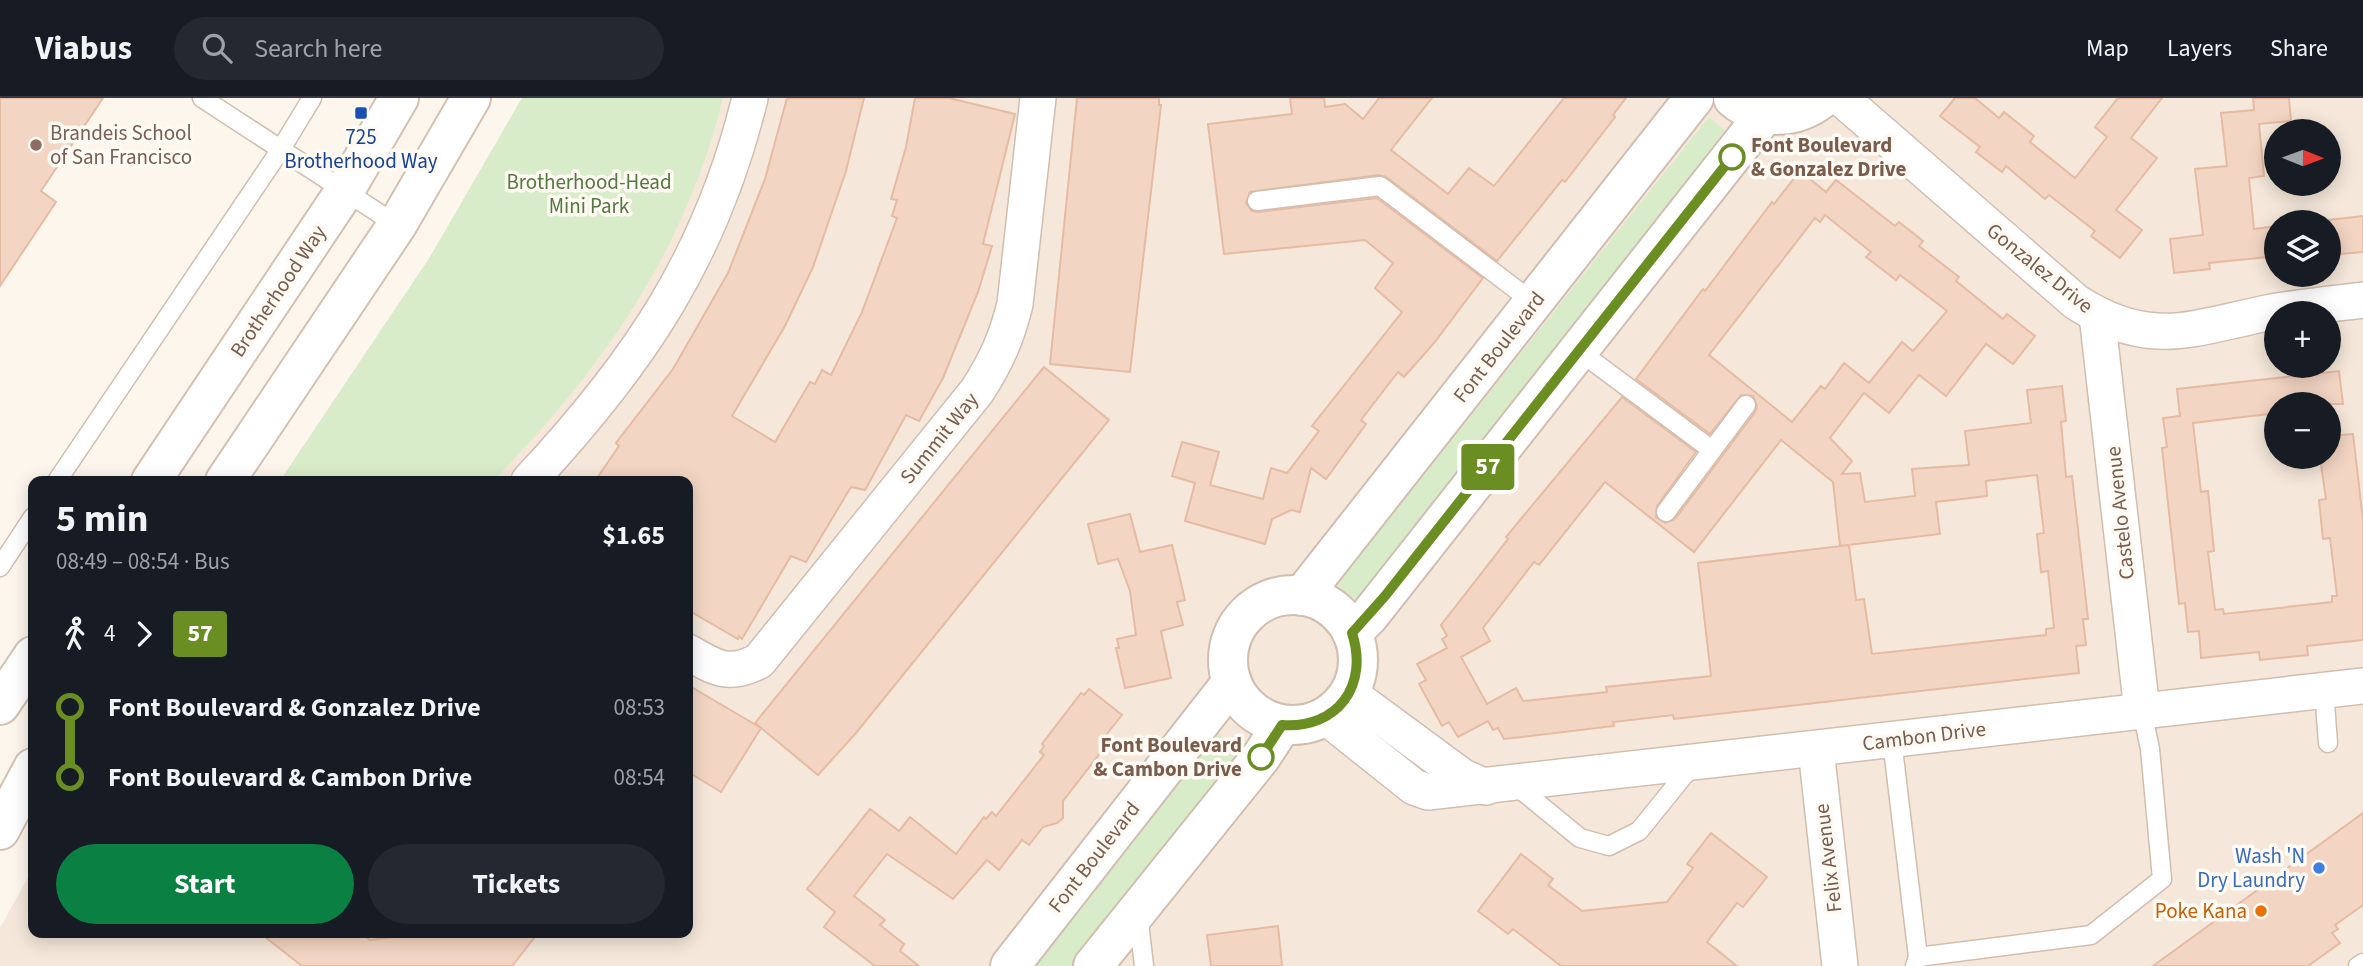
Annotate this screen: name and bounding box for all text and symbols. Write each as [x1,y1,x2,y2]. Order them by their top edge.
search box [174,17,664,80]
text: Viabus [35,25,132,72]
icon: search [198,29,236,67]
text: Search here [254,30,382,67]
text: Map [2086,31,2129,66]
text: Layers [2167,31,2232,66]
text: Share [2270,31,2328,66]
marker: 725 Brotherhood Way [353,105,369,121]
place label: Brandeis School of San Francisco [50,118,192,172]
north arrow [2264,119,2342,196]
map controls [2264,119,2341,469]
place label: 725 Brotherhood Way [284,122,438,176]
place label: Font Boulevard & Gonzalez Drive [1751,130,1907,184]
marker: Brandeis School of San Francisco [28,137,44,153]
marker: Font Boulevard & Gonzalez Drive [1719,144,1745,170]
park label: Brotherhood-Head Mini Park [506,167,672,221]
button: layers [2264,210,2341,287]
street label: Gonzalez Drive [1980,216,2100,320]
street label: Brotherhood Way [223,219,333,363]
street label: Font Boulevard [1446,285,1552,409]
button: + [2264,301,2341,378]
street label: Summit Way [893,385,986,490]
button: − [2264,392,2341,469]
line badge: 57 [1456,444,1520,490]
street label: Castelo Avenue [2098,445,2142,581]
text: 57 [1475,449,1501,484]
text: 5 min [56,492,148,546]
text: $1.65 [602,517,665,554]
text: 08:49 – 08:54 · Bus [56,545,230,578]
icon: walk [56,615,94,653]
icon: forward [125,615,163,653]
text: 57 [187,616,213,651]
text: 4 [104,617,115,650]
text: Font Boulevard & Gonzalez Drive [108,689,481,726]
text: 08:53 [614,691,665,724]
street label: Cambon Drive [1861,714,1987,758]
place label: Font Boulevard & Cambon Drive [1093,730,1242,784]
marker: Font Boulevard & Cambon Drive [1248,744,1274,770]
text: Font Boulevard & Cambon Drive [108,759,472,796]
text: 08:54 [614,761,665,794]
street label: Font Boulevard [1041,795,1147,919]
street label: Felix Avenue [1806,802,1850,914]
place label: Wash 'N Dry Laundry [2197,841,2305,895]
button: Start [56,844,354,924]
button: Tickets [368,844,665,924]
marker: Wash 'N Dry Laundry [2311,860,2327,876]
place label: Poke Kana [2155,896,2247,926]
marker: Poke Kana [2253,903,2269,919]

